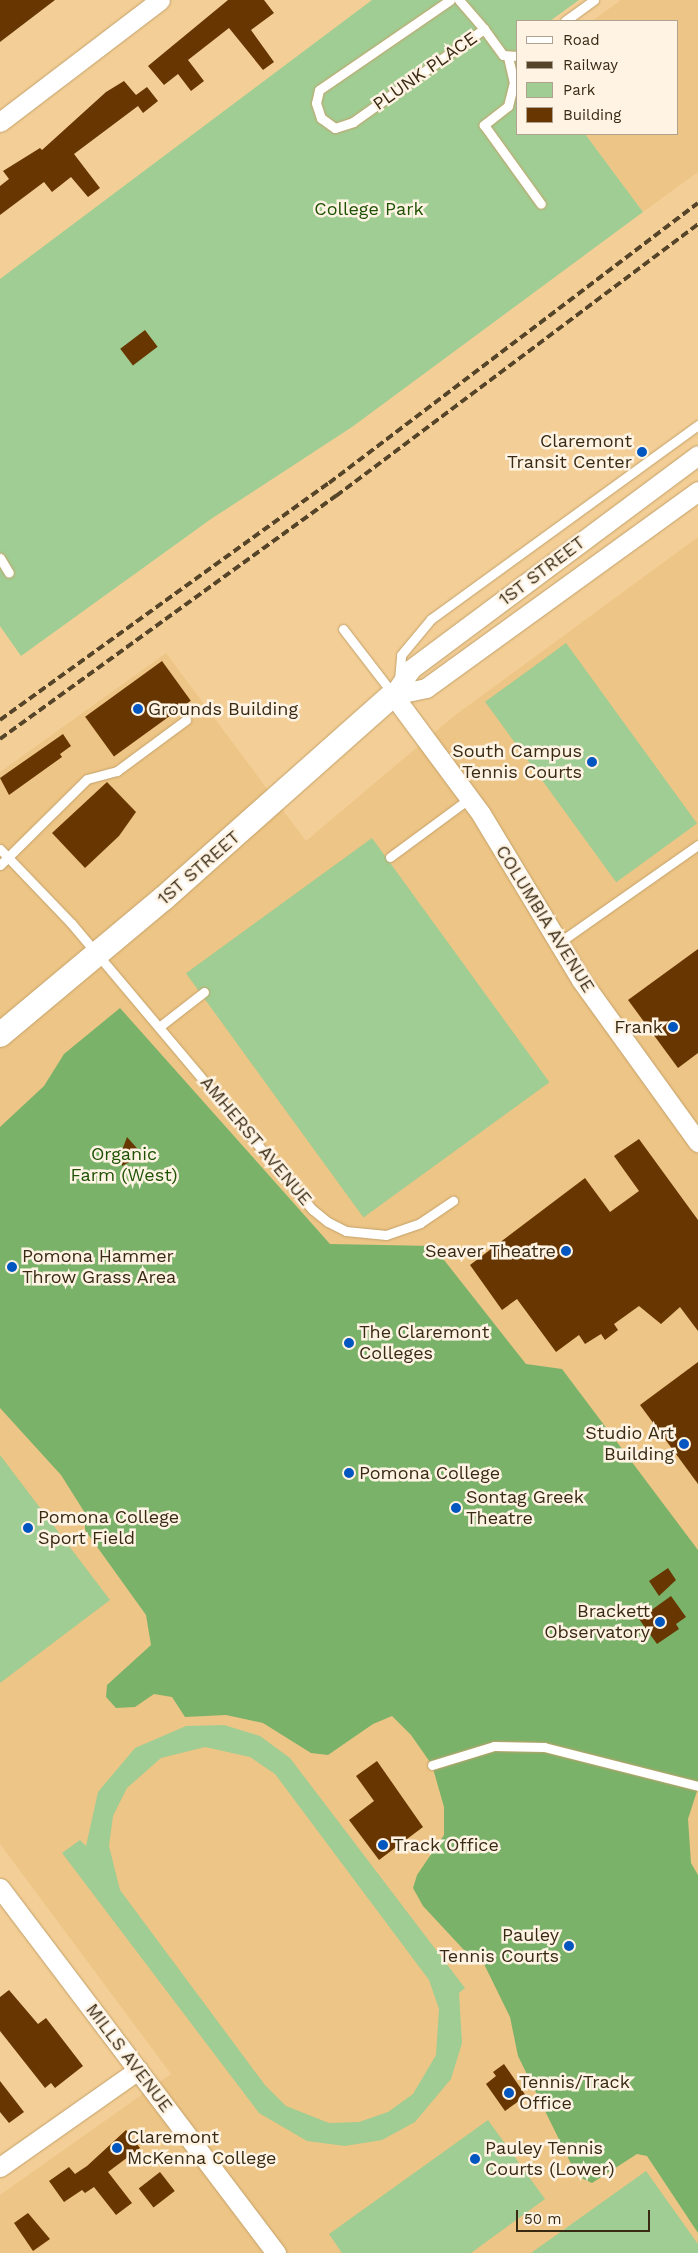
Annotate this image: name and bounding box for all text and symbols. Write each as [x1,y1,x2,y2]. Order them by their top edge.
legend [516,20,678,135]
street label: PLUNK PLACE [369,27,481,115]
text: Road [563,31,600,49]
text: Railway [563,56,618,74]
text: Park [563,81,595,99]
text: Building [563,106,621,124]
park label: College Park [314,198,424,220]
place label: Claremont Transit Center [507,431,632,474]
marker: Claremont Transit Center [636,446,648,458]
street label: 1ST STREET [494,531,590,611]
place label: Grounds Building [148,698,298,720]
marker: Grounds Building [132,703,144,715]
place label: South Campus Tennis Courts [452,741,582,784]
marker: South Campus Tennis Courts [586,756,598,768]
street label: 1ST STREET [153,826,245,910]
street label: COLUMBIA AVENUE [491,841,599,997]
place label: Frank [614,1016,663,1038]
marker: Frank [667,1021,679,1033]
street label: AMHERST AVENUE [195,1072,317,1210]
park label: Organic Farm (West) [70,1144,178,1186]
place label: Seaver Theatre [424,1240,556,1262]
marker: Seaver Theatre [560,1245,572,1257]
place label: Pomona Hammer Throw Grass Area [22,1246,177,1288]
marker: Pomona Hammer Throw Grass Area [6,1261,18,1273]
place label: The Claremont Colleges [359,1322,489,1365]
marker: The Claremont Colleges [343,1337,355,1349]
place label: Studio Art Building [585,1423,674,1466]
marker: Studio Art Building [678,1438,690,1450]
place label: Pomona College [359,1462,501,1484]
marker: Pomona College [343,1467,355,1479]
place label: Sontag Greek Theatre [466,1487,584,1530]
marker: Sontag Greek Theatre [450,1502,462,1514]
place label: Pomona College Sport Field [38,1507,180,1550]
marker: Pomona College Sport Field [22,1522,34,1534]
place label: Brackett Observatory [544,1601,650,1644]
marker: Brackett Observatory [654,1616,666,1628]
place label: Track Office [393,1834,499,1856]
marker: Track Office [377,1839,389,1851]
place label: Pauley Tennis Courts [439,1925,559,1968]
marker: Pauley Tennis Courts [563,1940,575,1952]
street label: MILLS AVENUE [81,1999,177,2117]
place label: Tennis/Track Office [519,2072,630,2114]
marker: Tennis/Track Office [503,2087,515,2099]
place label: Claremont McKenna College [127,2127,277,2170]
place label: Pauley Tennis Courts (Lower) [485,2138,614,2180]
marker: Claremont McKenna College [111,2142,123,2154]
marker: Pauley Tennis Courts (Lower) [469,2153,481,2165]
scale bar [518,2200,652,2232]
text: 50 m [524,2210,561,2228]

